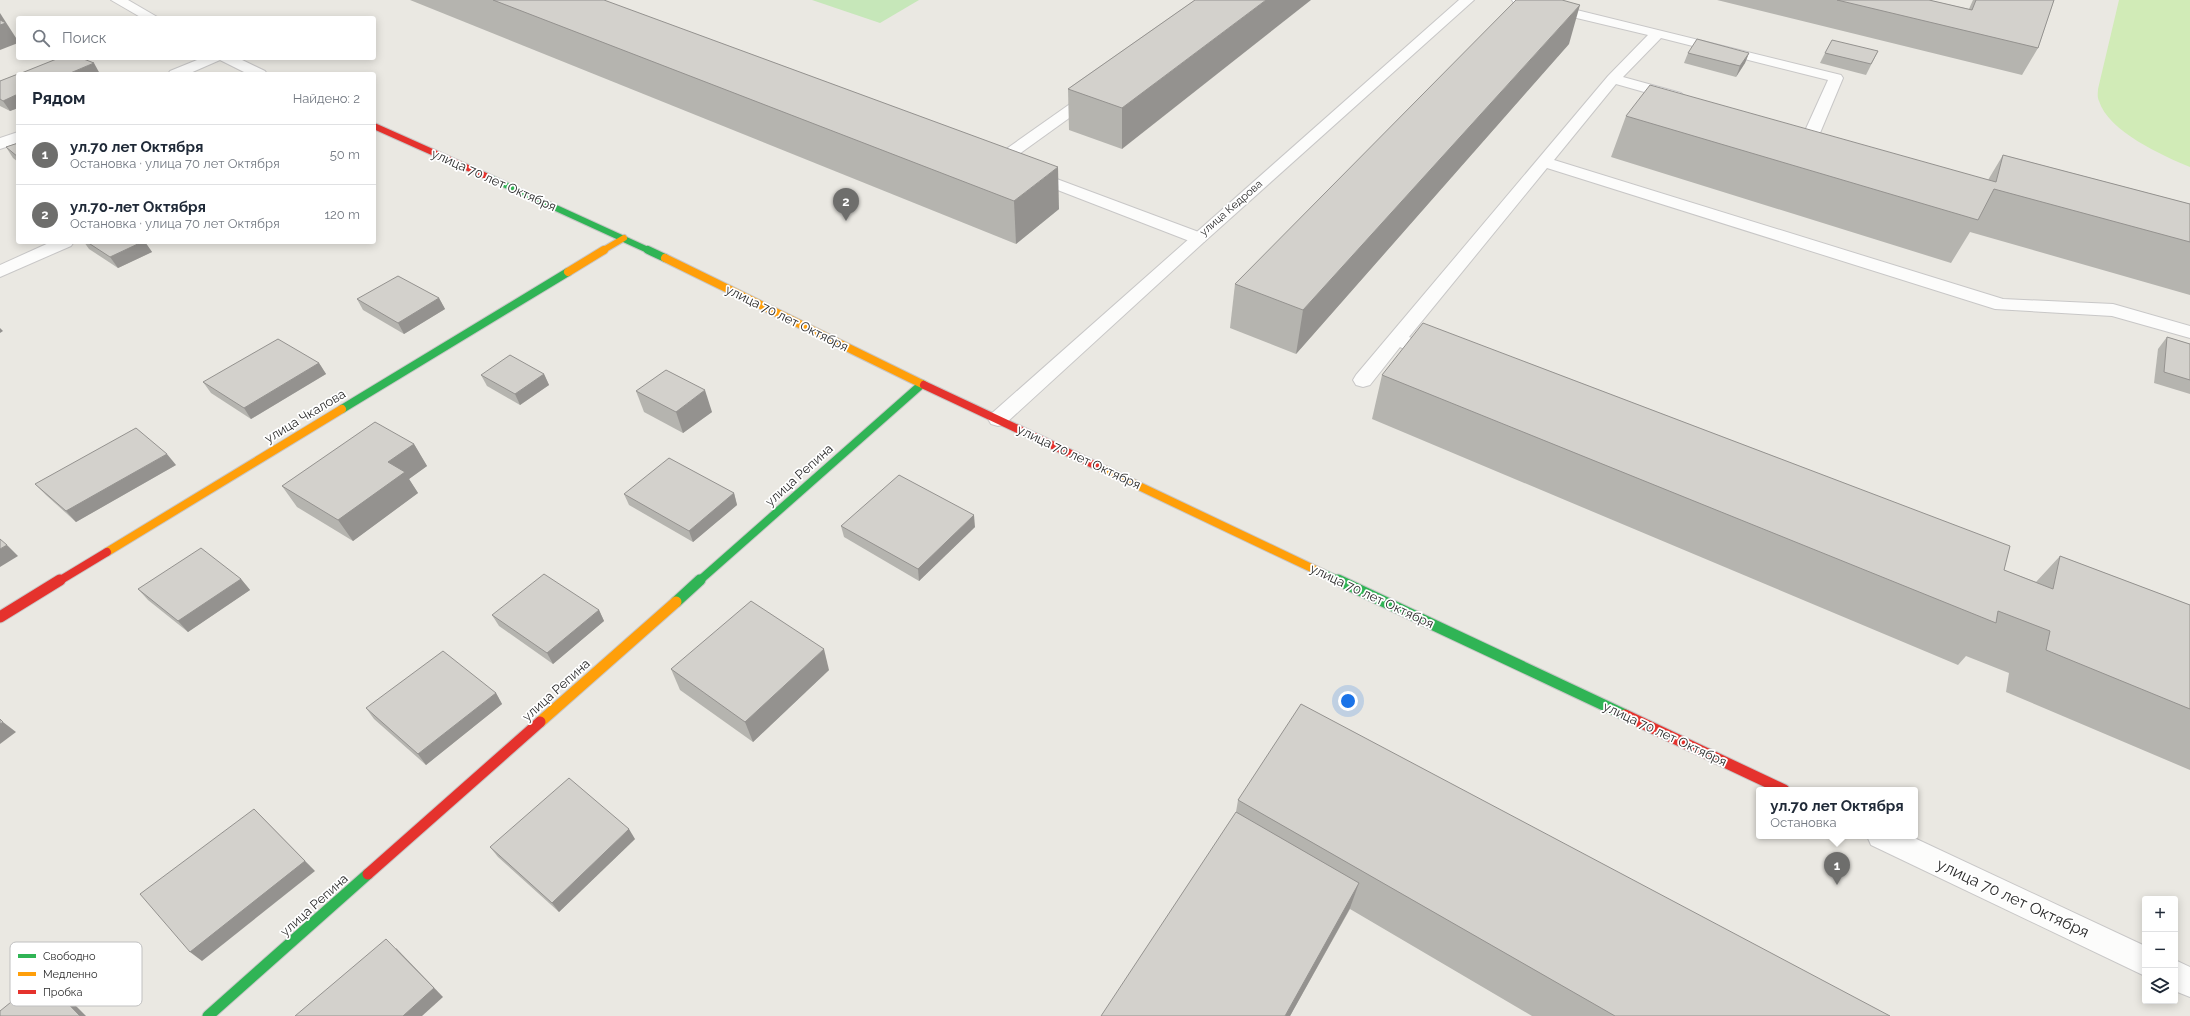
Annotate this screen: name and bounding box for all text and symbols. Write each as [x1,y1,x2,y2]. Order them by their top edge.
search box [16,16,376,60]
icon: search [30,27,52,49]
text: Поиск [62,29,107,47]
text: Рядом [32,88,85,108]
text: Найдено: 2 [293,91,360,106]
text: ул.70 лет Октября [70,138,203,156]
street label: улица 70 лет Октября [429,146,559,214]
text: 1 [42,147,48,162]
text: 50 m [330,147,360,162]
text: Остановка · улица 70 лет Октября [70,156,280,171]
street label: улица Кедрова [1197,177,1265,239]
pin: 2 [833,188,859,221]
text: ул.70-лет Октября [70,198,206,216]
text: 2 [41,207,49,222]
text: 120 m [324,207,360,222]
text: Остановка · улица 70 лет Октября [70,216,280,231]
street label: улица 70 лет Октября [723,282,851,354]
street label: улица Чкалова [262,386,348,446]
street label: улица 70 лет Октября [1015,422,1143,492]
street label: улица Репина [762,441,836,509]
street label: улица 70 лет Октября [1308,561,1436,631]
street label: улица Репина [519,656,593,724]
your location [1338,691,1358,711]
street label: улица 70 лет Октября [1601,699,1729,769]
popup [1756,787,1918,839]
text: ул.70 лет Октября [1770,797,1904,815]
text: Остановка [1770,815,1837,830]
pin: 1 [1824,852,1850,885]
street label: улица 70 лет Октября [1934,854,2092,942]
street label: улица Репина [277,871,351,939]
map controls [2142,896,2178,1004]
button: + [2142,896,2178,932]
button: − [2142,932,2178,968]
legend [10,942,142,1006]
text: Свободно [43,950,96,963]
text: Медленно [43,968,98,981]
button: layers [2142,968,2178,1004]
text: Пробка [43,986,83,999]

